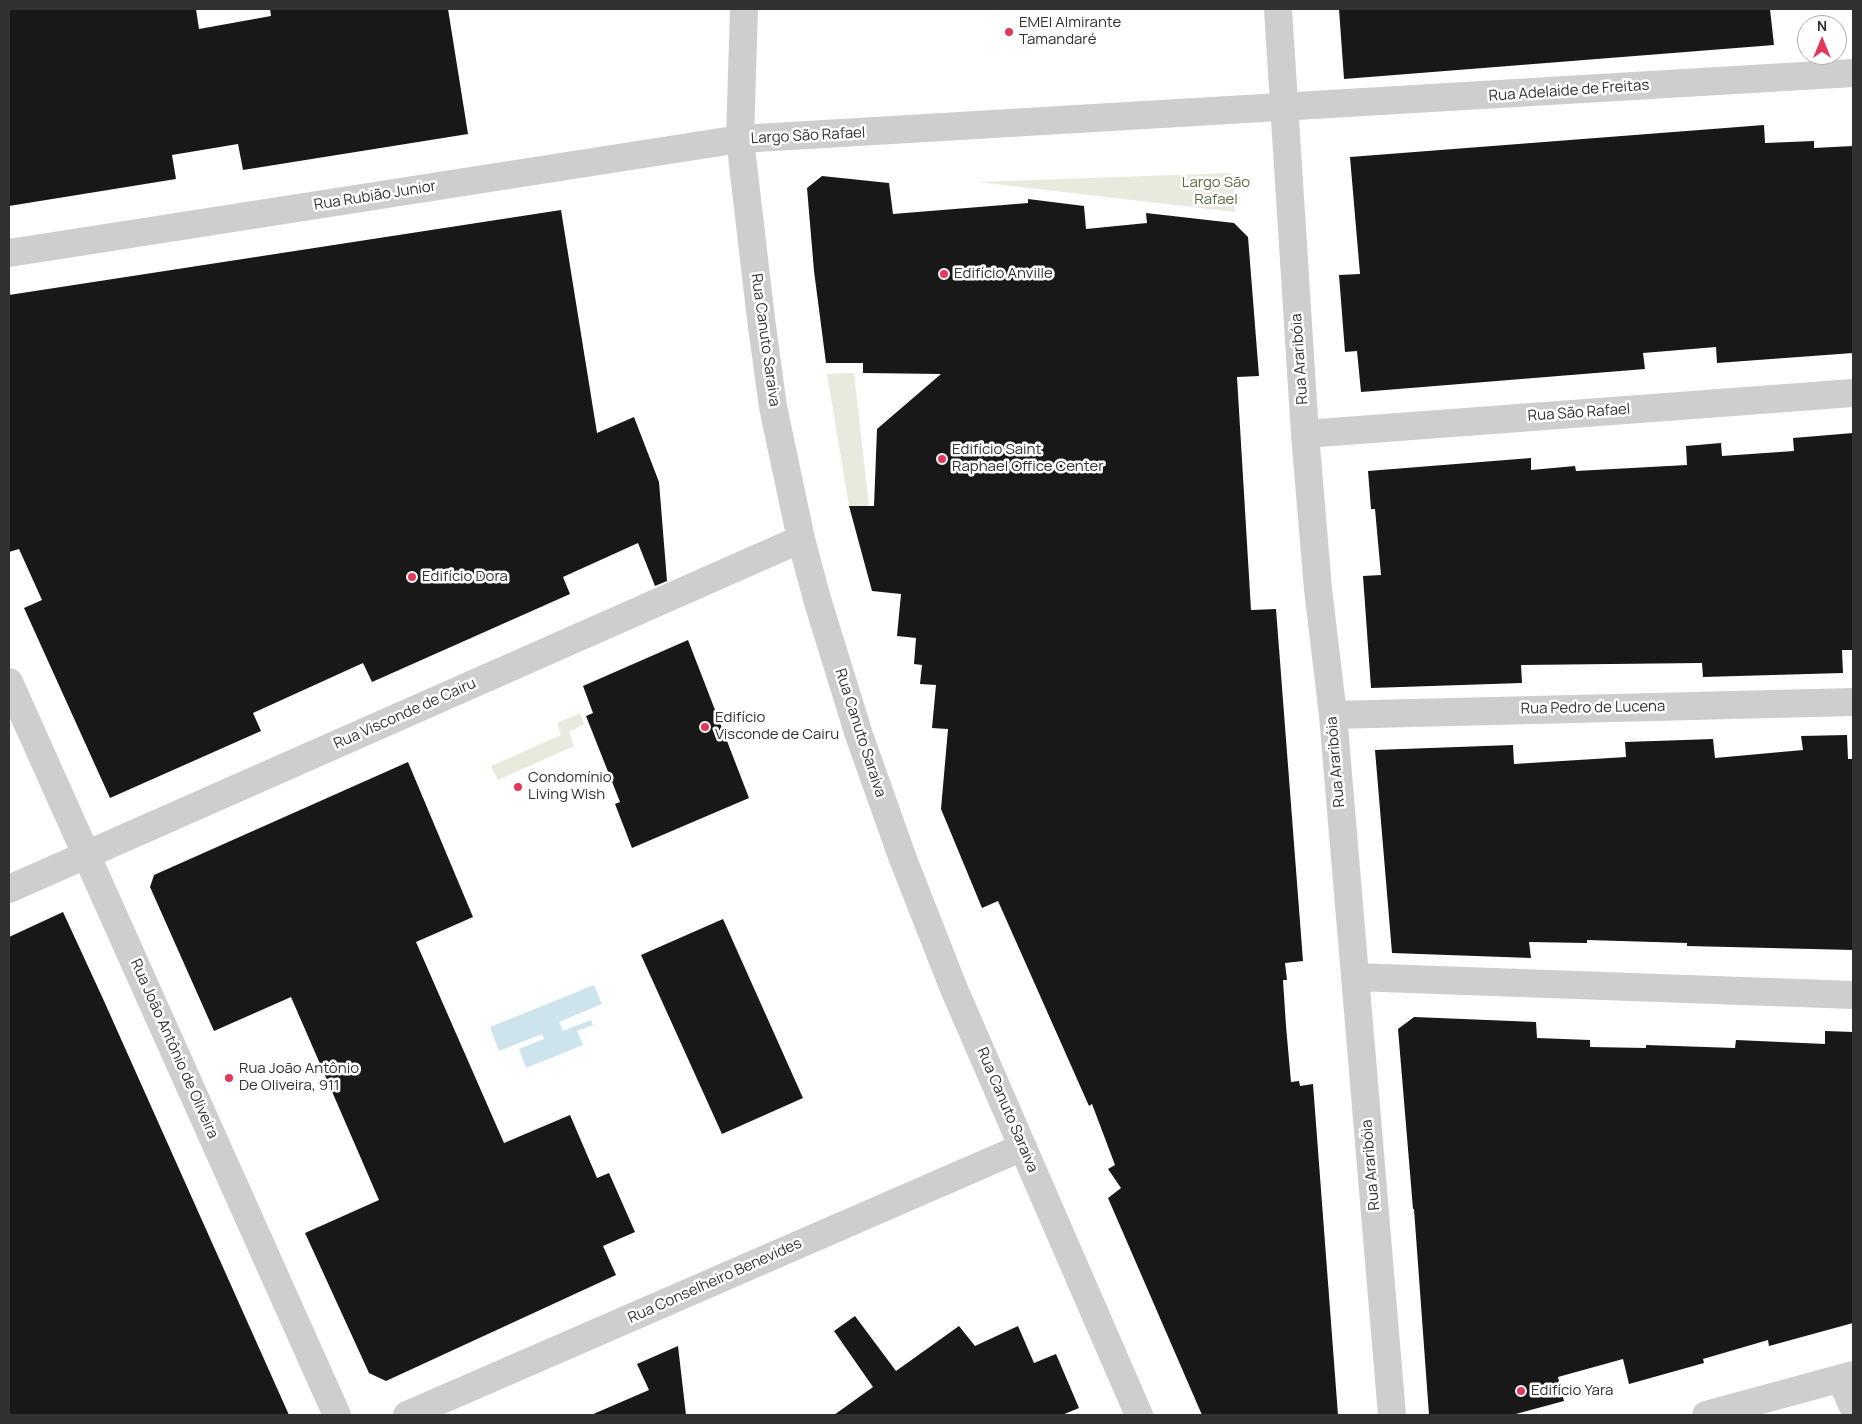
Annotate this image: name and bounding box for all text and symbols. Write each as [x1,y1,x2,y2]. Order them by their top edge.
place label: EMEI Almirante Tamandaré [1019,14,1121,49]
north arrow [1797,15,1847,65]
text: N [1817,16,1827,35]
marker: EMEI Almirante Tamandaré [1003,26,1015,38]
street label: Rua Adelaide de Freitas [1488,76,1650,106]
street label: Largo São Rafael [750,124,866,148]
park label: Largo São Rafael [1182,174,1250,209]
street label: Rua Rubião Junior [313,177,437,215]
place label: Edifício Anville [954,265,1053,283]
marker: Edifício Anville [938,268,950,280]
street label: Rua Canuto Saraiva [747,272,783,408]
street label: Rua Araribóia [1288,313,1312,405]
street label: Rua São Rafael [1527,400,1631,426]
place label: Edifício Saint Raphael Office Center [952,441,1104,476]
marker: Edifício Saint Raphael Office Center [936,453,948,465]
place label: Edifício Dora [422,568,508,586]
marker: Edifício Dora [406,571,418,583]
street label: Rua Canuto Saraiva [831,666,889,800]
street label: Rua Visconde de Cairu [331,674,479,754]
street label: Rua Pedro de Lucena [1521,698,1665,718]
place label: Edifício Visconde de Cairu [715,709,839,744]
street label: Rua Araribóia [1323,716,1349,808]
marker: Edifício Visconde de Cairu [699,721,711,733]
place label: Condomínio Living Wish [528,769,612,804]
marker: Condomínio Living Wish [512,781,524,793]
street label: Rua João Antônio de Oliveira [126,956,222,1142]
street label: Rua Canuto Saraiva [972,1045,1042,1175]
place label: Rua João Antônio De Oliveira, 911 [239,1060,359,1095]
marker: Rua João Antônio De Oliveira, 911 [223,1072,235,1084]
street label: Rua Araribóia [1358,1119,1384,1211]
street label: Rua Conselheiro Benevides [625,1234,805,1328]
place label: Edifício Yara [1531,1382,1613,1400]
marker: Edifício Yara [1515,1385,1527,1397]

